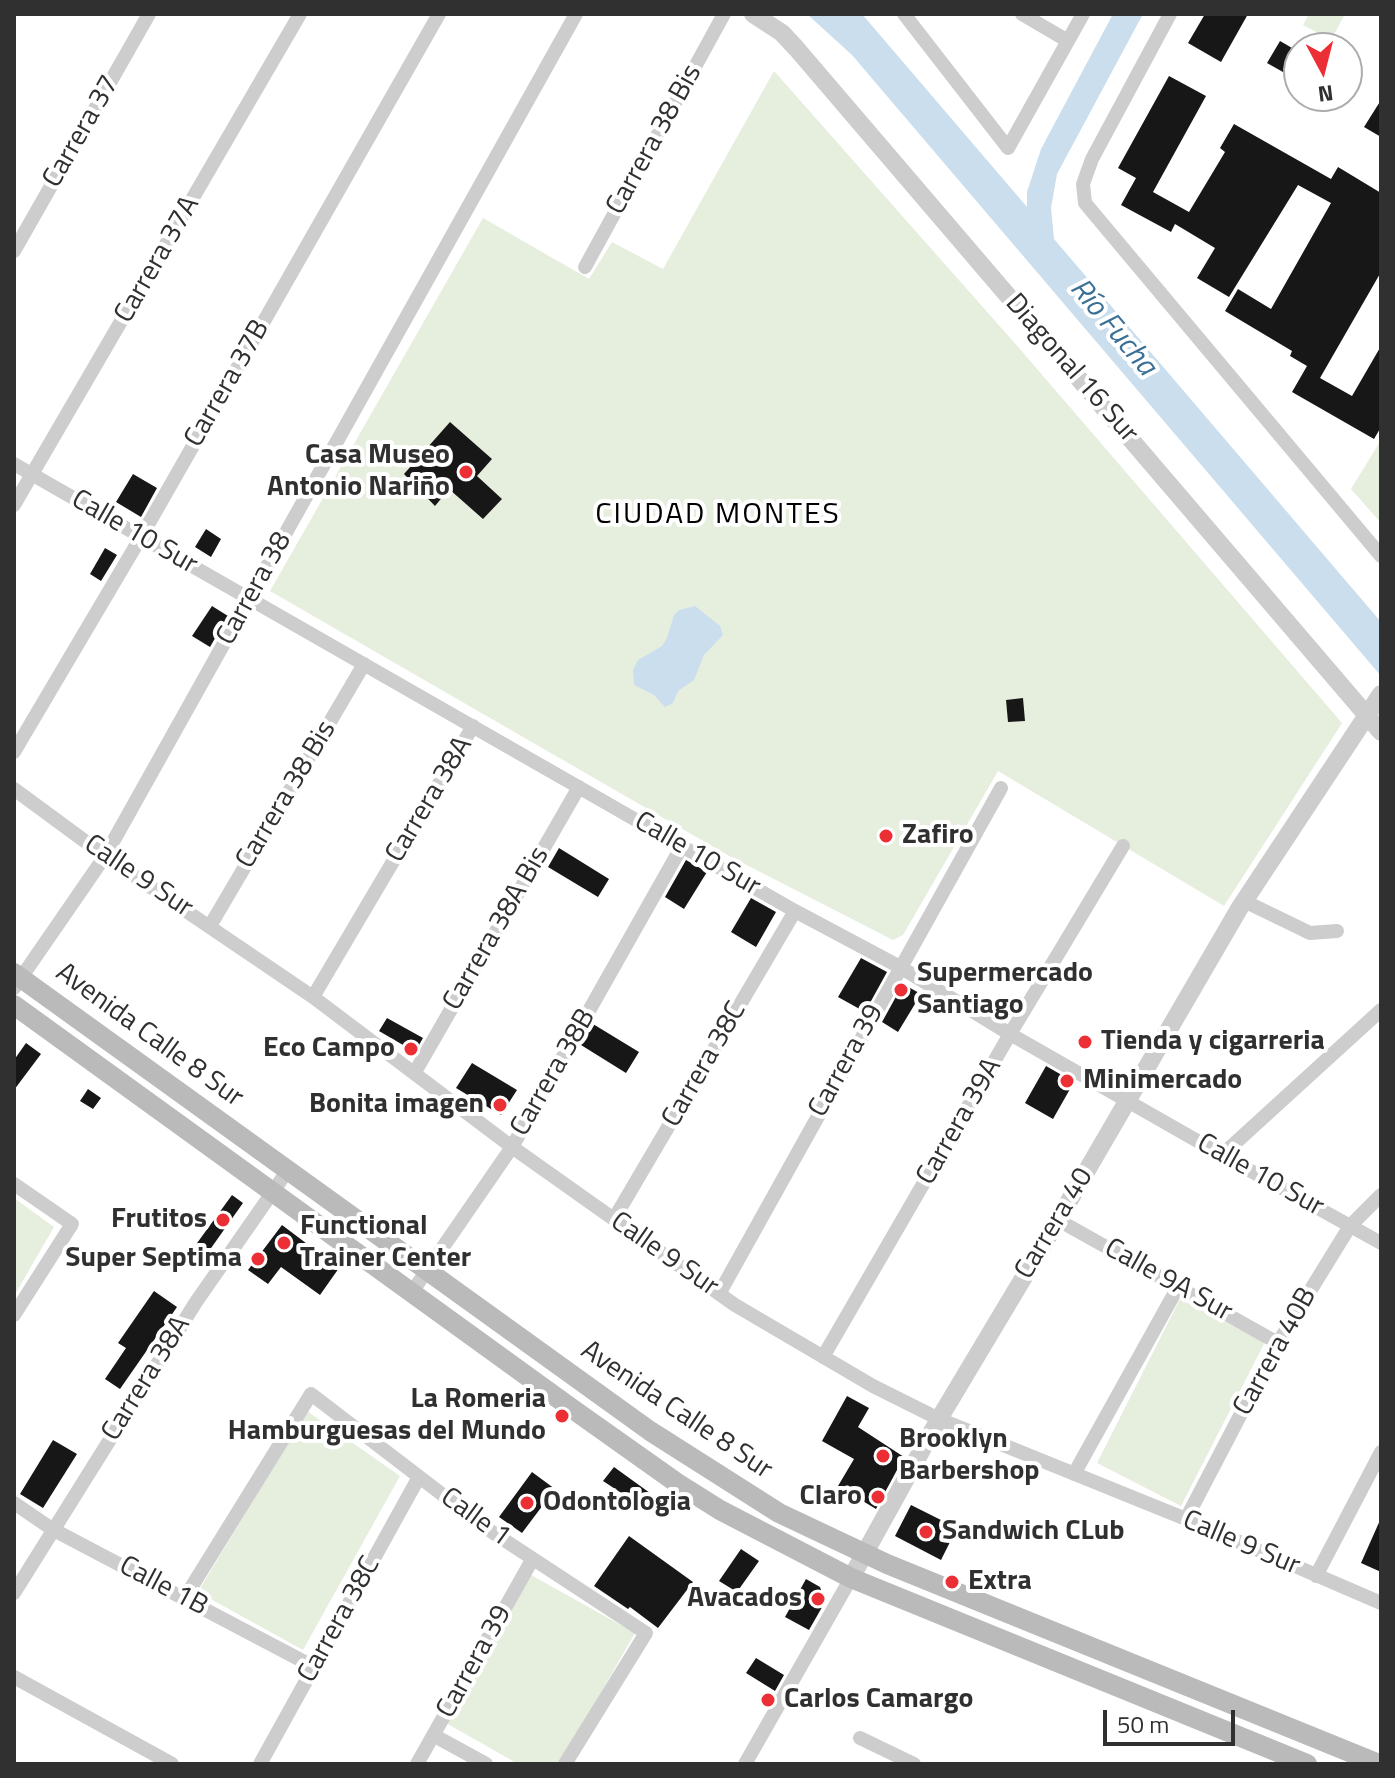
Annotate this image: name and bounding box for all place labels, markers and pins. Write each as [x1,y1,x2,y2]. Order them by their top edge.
place label: Casa Museo Antonio Nariño [267,439,450,505]
marker: Casa Museo Antonio Nariño [457,463,475,481]
place label: Zafiro [902,819,974,853]
marker: Zafiro [877,827,895,845]
place label: Supermercado Santiago [917,957,1093,1023]
marker: Supermercado Santiago [892,981,910,999]
place label: Tienda y cigarreria [1101,1025,1325,1059]
place label: Eco Campo [263,1032,395,1066]
marker: Tienda y cigarreria [1076,1033,1094,1051]
marker: Eco Campo [402,1040,420,1058]
place label: Minimercado [1083,1064,1242,1098]
marker: Minimercado [1058,1072,1076,1090]
place label: Bonita imagen [309,1088,484,1122]
marker: Bonita imagen [491,1096,509,1114]
place label: Frutitos [111,1203,207,1237]
place label: Functional Trainer Center [300,1210,471,1276]
marker: Frutitos [214,1211,232,1229]
marker: Functional Trainer Center [275,1234,293,1252]
place label: Super Septima [65,1242,242,1276]
marker: Super Septima [249,1250,267,1268]
place label: La Romeria Hamburguesas del Mundo [228,1383,546,1449]
marker: La Romeria Hamburguesas del Mundo [553,1407,571,1425]
place label: Brooklyn Barbershop [899,1423,1040,1489]
marker: Brooklyn Barbershop [874,1447,892,1465]
place label: Claro [800,1480,862,1514]
place label: Odontologia [543,1486,691,1520]
marker: Claro [869,1488,887,1506]
marker: Odontologia [518,1494,536,1512]
place label: Sandwich CLub [942,1515,1125,1549]
marker: Sandwich CLub [917,1523,935,1541]
place label: Extra [968,1565,1032,1599]
marker: Extra [943,1573,961,1591]
place label: Avacados [687,1582,802,1616]
marker: Avacados [809,1590,827,1608]
place label: Carlos Camargo [784,1683,973,1717]
marker: Carlos Camargo [759,1691,777,1709]

